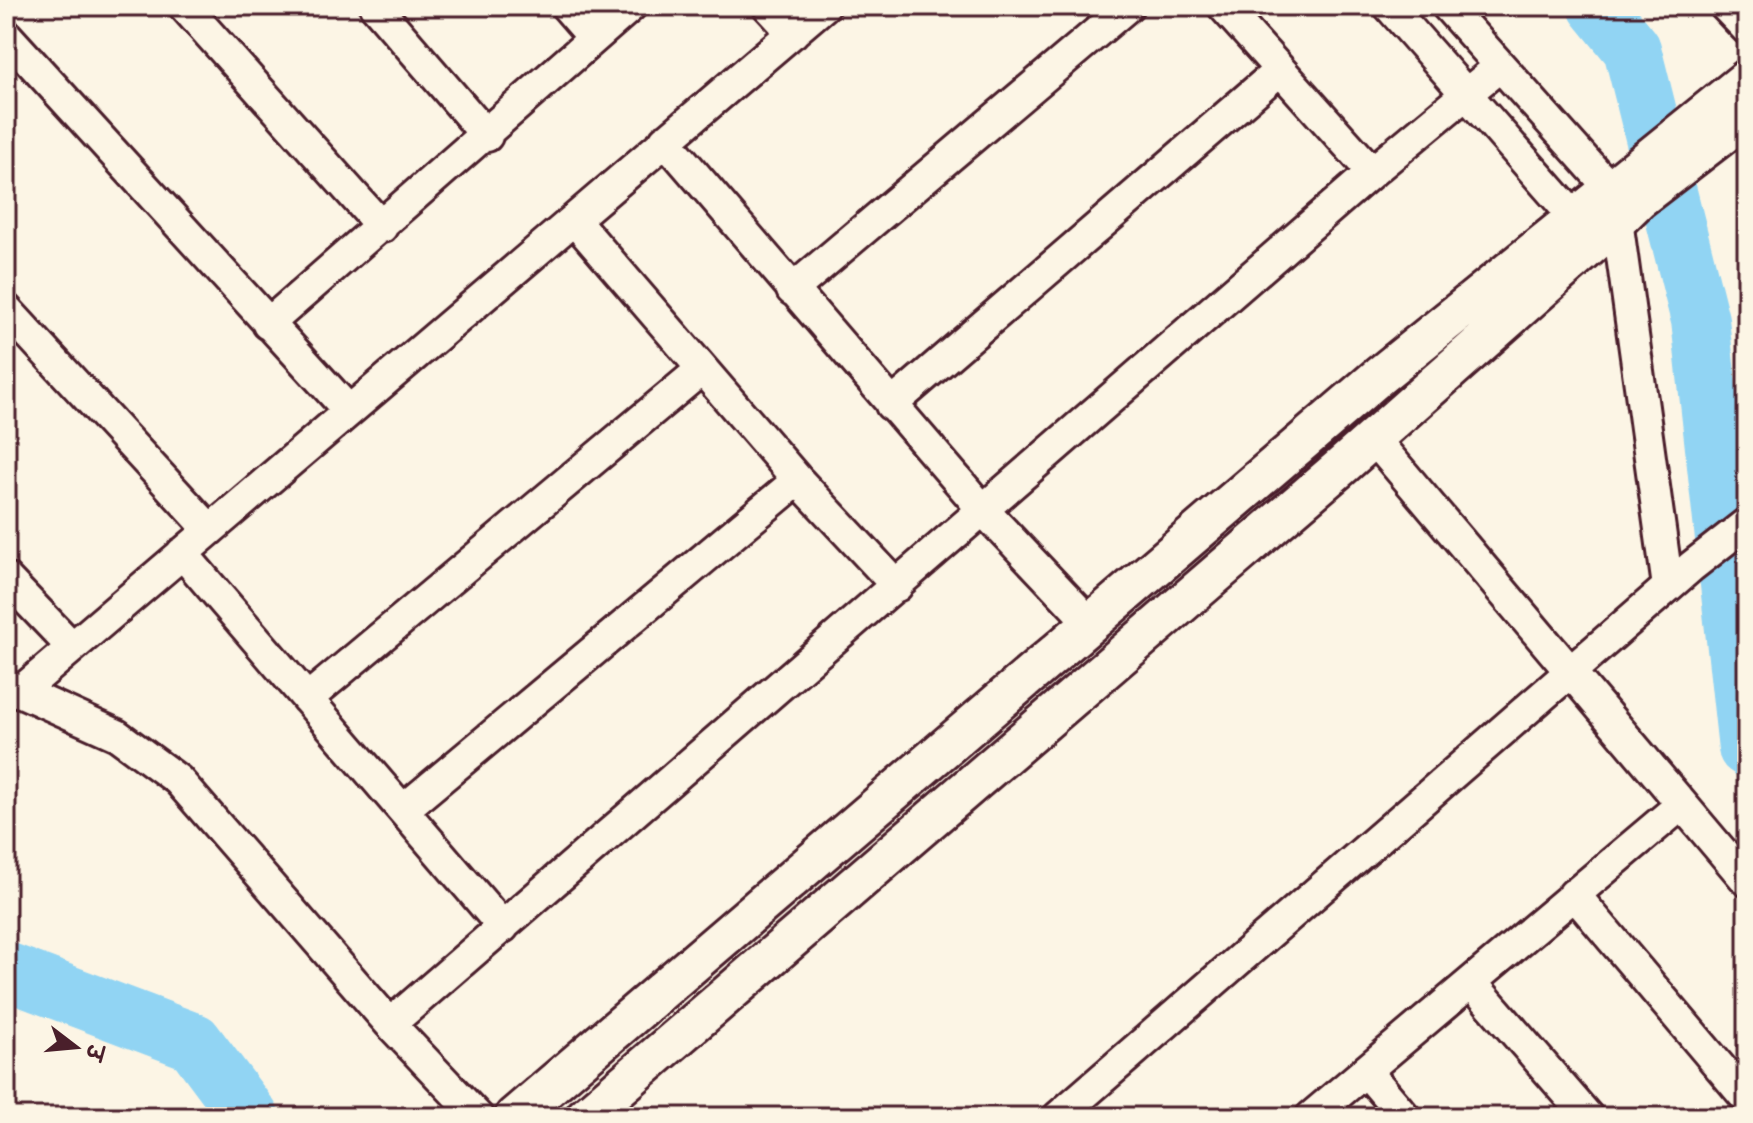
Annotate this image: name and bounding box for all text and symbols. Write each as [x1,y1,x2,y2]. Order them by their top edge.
north arrow [36,1007,116,1087]
text: उ [76,1039,111,1066]

